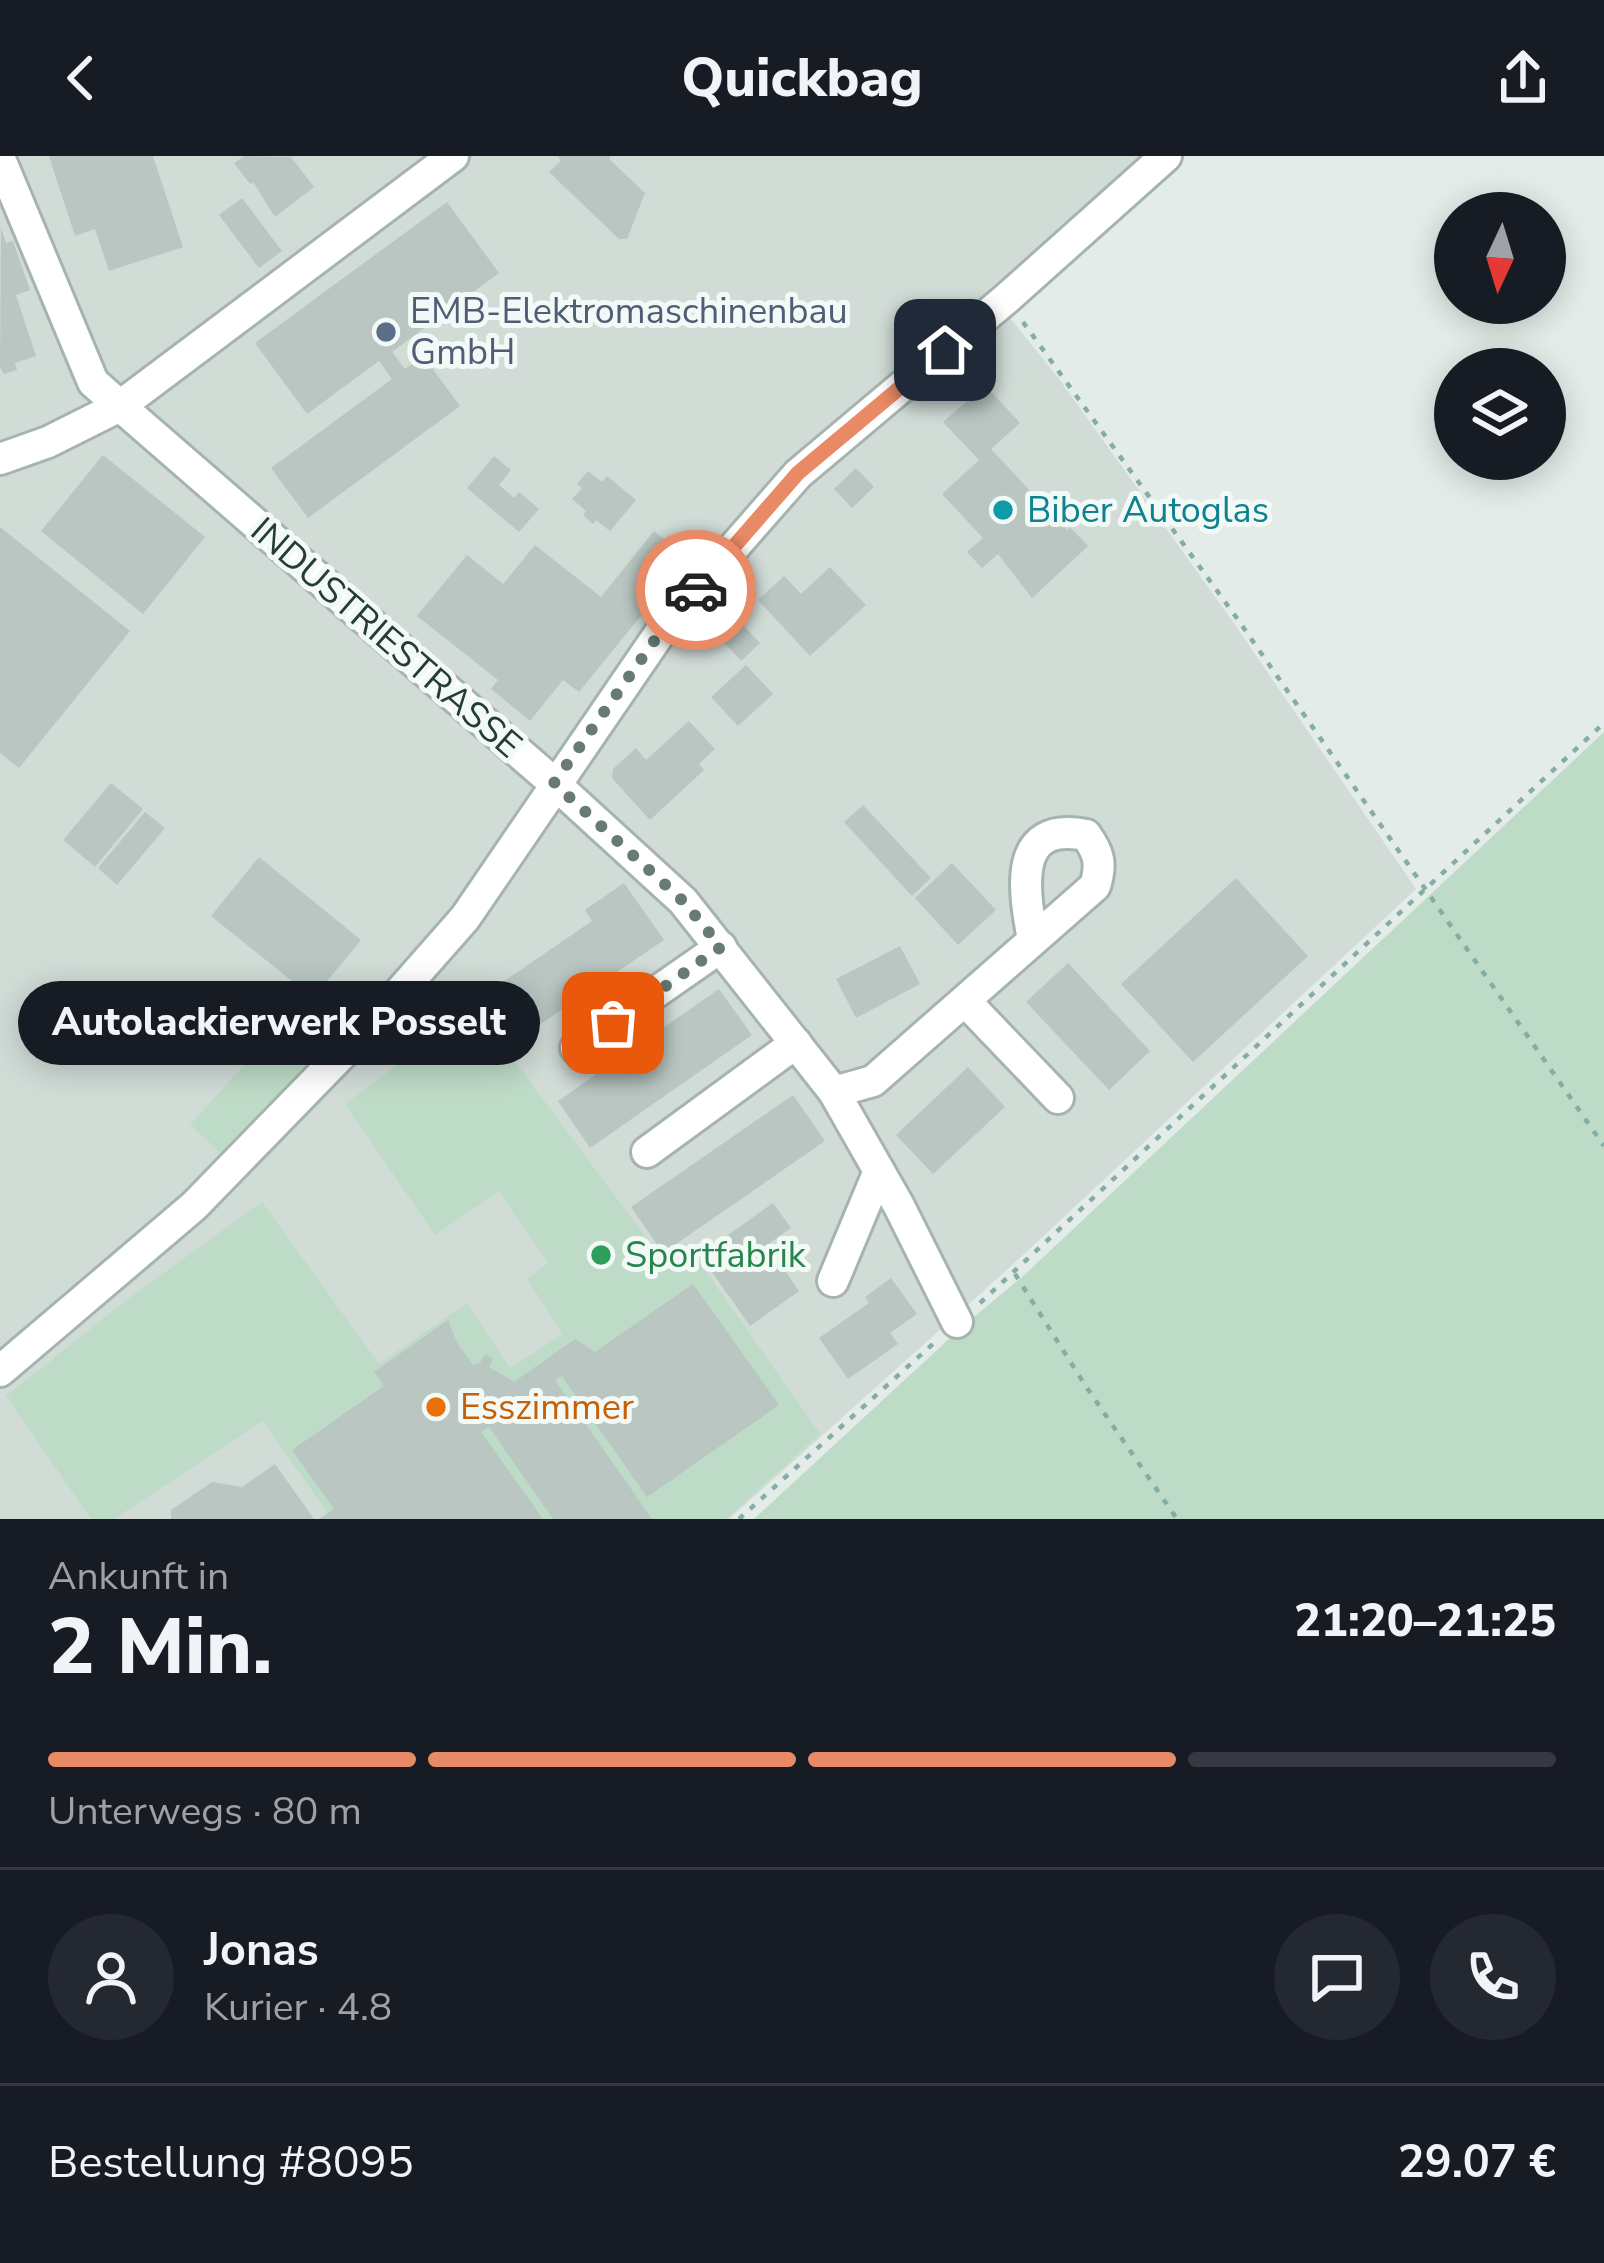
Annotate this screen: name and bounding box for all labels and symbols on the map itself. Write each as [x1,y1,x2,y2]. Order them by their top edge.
north arrow [1434,192,1566,324]
place label: EMB-Elektromaschinenbau GmbH [410,287,848,377]
pin [894,299,996,401]
marker: EMB-Elektromaschinenbau GmbH [373,319,399,345]
place label: Biber Autoglas [1027,486,1269,535]
marker: Biber Autoglas [990,497,1016,523]
street label: INDUSTRIESTRASSE [240,507,532,769]
courier [636,530,756,650]
pin [562,972,664,1074]
callout: Autolackierwerk Posselt [19,981,541,1065]
place label: Sportfabrik [625,1231,807,1280]
marker: Sportfabrik [588,1242,614,1268]
place label: Esszimmer [460,1383,634,1432]
marker: Esszimmer [423,1394,449,1420]

